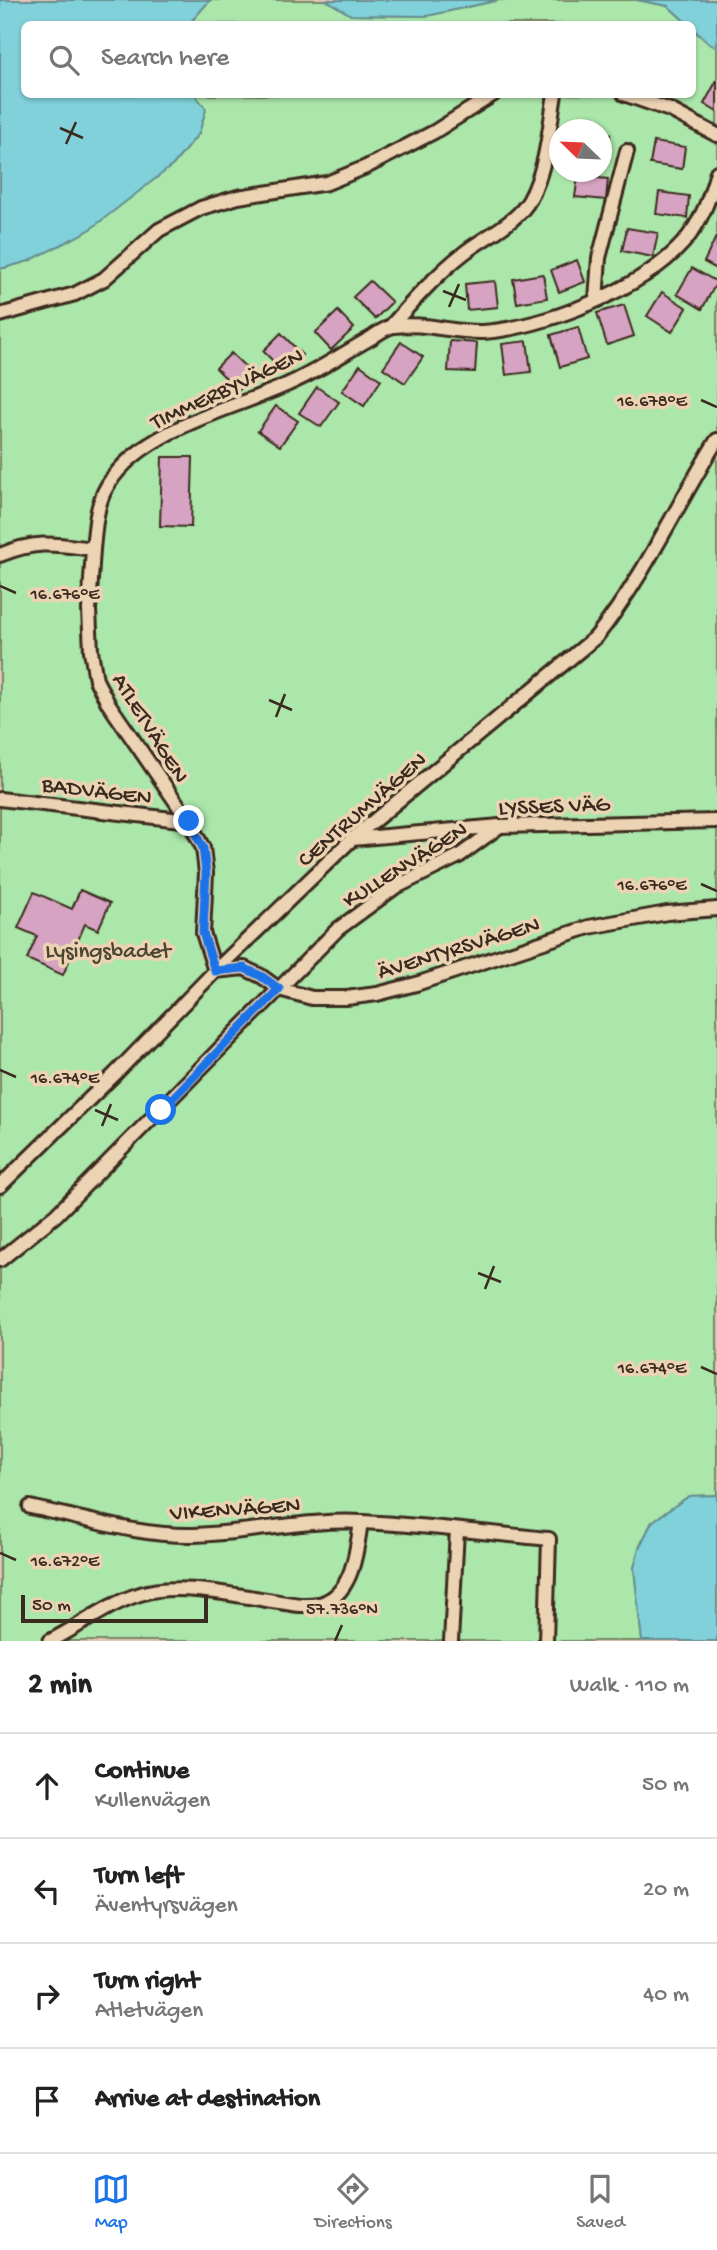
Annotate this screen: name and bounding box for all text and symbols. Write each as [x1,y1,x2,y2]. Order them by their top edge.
search box [21,21,696,98]
icon: search [45,41,83,79]
text: Search here [101,44,229,75]
north arrow [549,119,612,182]
street label: TIMMERBYVÄGEN [145,343,308,438]
text: 16.678°E [616,392,688,413]
text: 16.676°E [30,585,100,606]
street label: ATLETVÄGEN [105,669,193,789]
street label: CENTRUMVÄGEN [293,747,433,874]
street label: BADVÄGEN [39,772,153,813]
street label: LYSSES VÄG [498,792,612,823]
route end [173,805,204,836]
street label: KULLENVÄGEN [338,817,473,915]
text: 16.676°E [617,876,687,897]
street label: ÄVENTYRSVÄGEN [375,912,543,987]
park label: Lysingsbadet [45,939,172,966]
text: 16.674°E [30,1069,100,1090]
route start [145,1094,176,1125]
text: 16.674°E [617,1359,687,1380]
street label: VIKENVÄGEN [168,1492,301,1529]
text: 16.672°E [30,1552,100,1573]
scale bar [21,1592,208,1624]
text: 50 m [32,1595,71,1618]
text: 57.736°N [306,1600,378,1621]
text: 2 min [28,1669,92,1704]
text: Walk · 110 m [570,1673,689,1700]
text: Continue [95,1757,189,1788]
icon: ahead [28,1767,66,1805]
text: 50 m [642,1772,689,1799]
text: Kullenvägen [95,1788,210,1815]
text: Turn left [95,1862,183,1893]
icon: left [28,1872,66,1910]
text: 20 m [643,1877,689,1904]
text: Äventyrsvägen [95,1893,238,1920]
text: Turn right [95,1967,199,1998]
icon: right [28,1977,66,2015]
text: 40 m [643,1982,689,2009]
text: Atletvägen [95,1998,203,2025]
icon: arrive [28,2082,66,2120]
text: Arrive at destination [95,2085,320,2116]
tab: Map [92,2170,130,2235]
tab: Directions [315,2170,392,2235]
tab: Saved [576,2170,625,2235]

